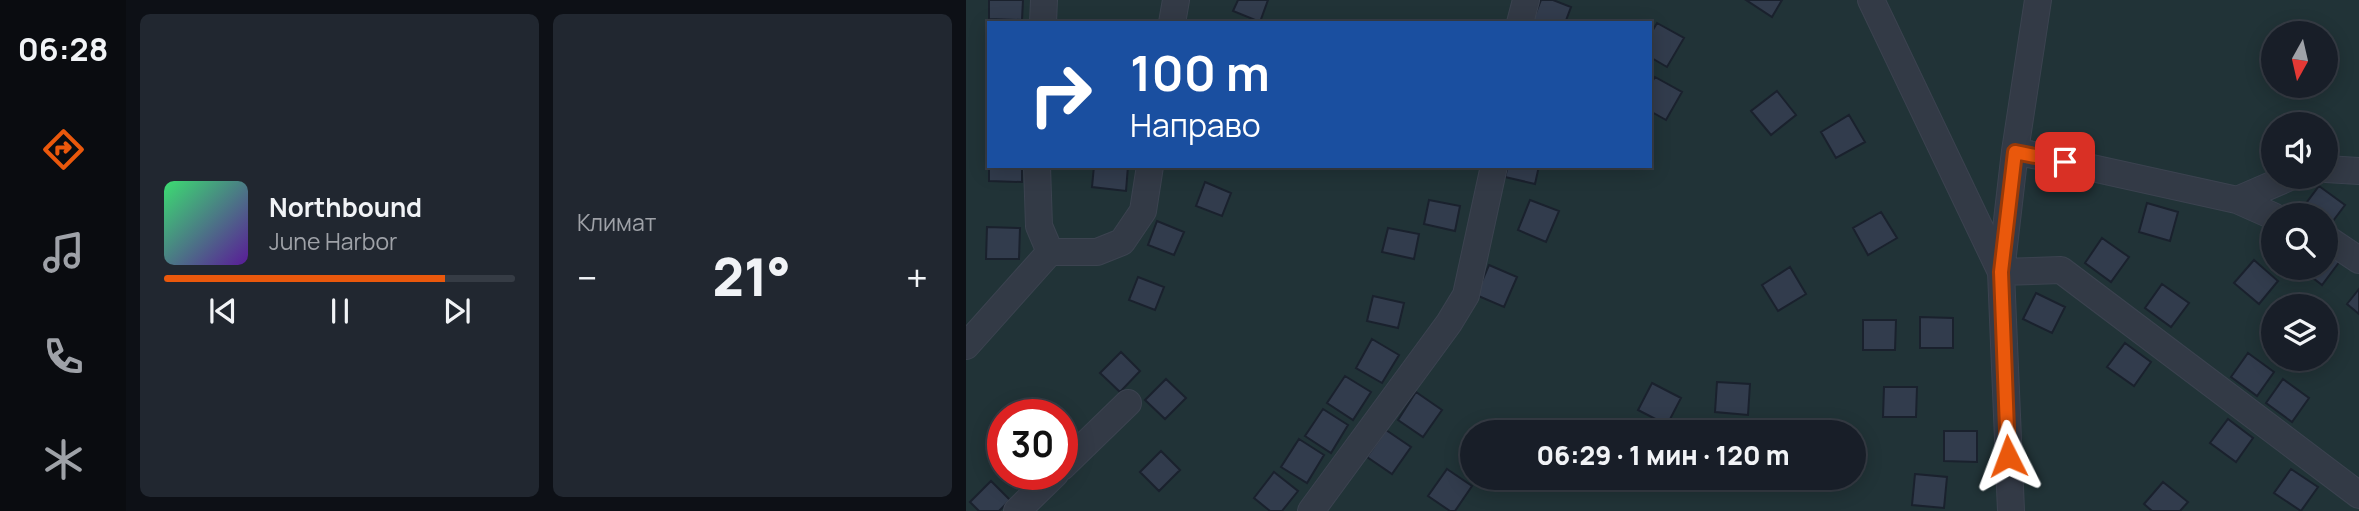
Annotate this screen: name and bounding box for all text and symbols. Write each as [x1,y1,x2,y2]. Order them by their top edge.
north arrow [2261,21,2338,98]
map controls [2261,21,2338,371]
text: 06:28 [18,27,108,71]
text: 100 m [1130,39,1270,106]
icon: right [1015,49,1106,140]
text: Направо [1130,103,1261,147]
button: sound [2261,112,2338,189]
icon: directions [39,125,88,174]
pin [2035,132,2095,192]
icon: arrive [2046,143,2084,181]
text: Northbound [269,189,422,225]
button: search [2261,203,2338,280]
text: Климат [577,206,656,238]
text: June Harbor [269,225,397,257]
icon: music [39,228,88,277]
text: 21° [713,241,791,312]
text: − [577,251,598,303]
text: + [906,251,928,303]
icon: previous [204,292,242,330]
icon: pause [321,292,359,330]
icon: next [438,292,476,330]
button: layers [2261,294,2338,371]
icon: phone [39,332,88,381]
speed limit sign: 30 [987,399,1078,490]
position arrow [1971,419,2045,493]
icon: climate [39,435,88,484]
text: 06:29 · 1 мин · 120 m [1537,437,1789,473]

